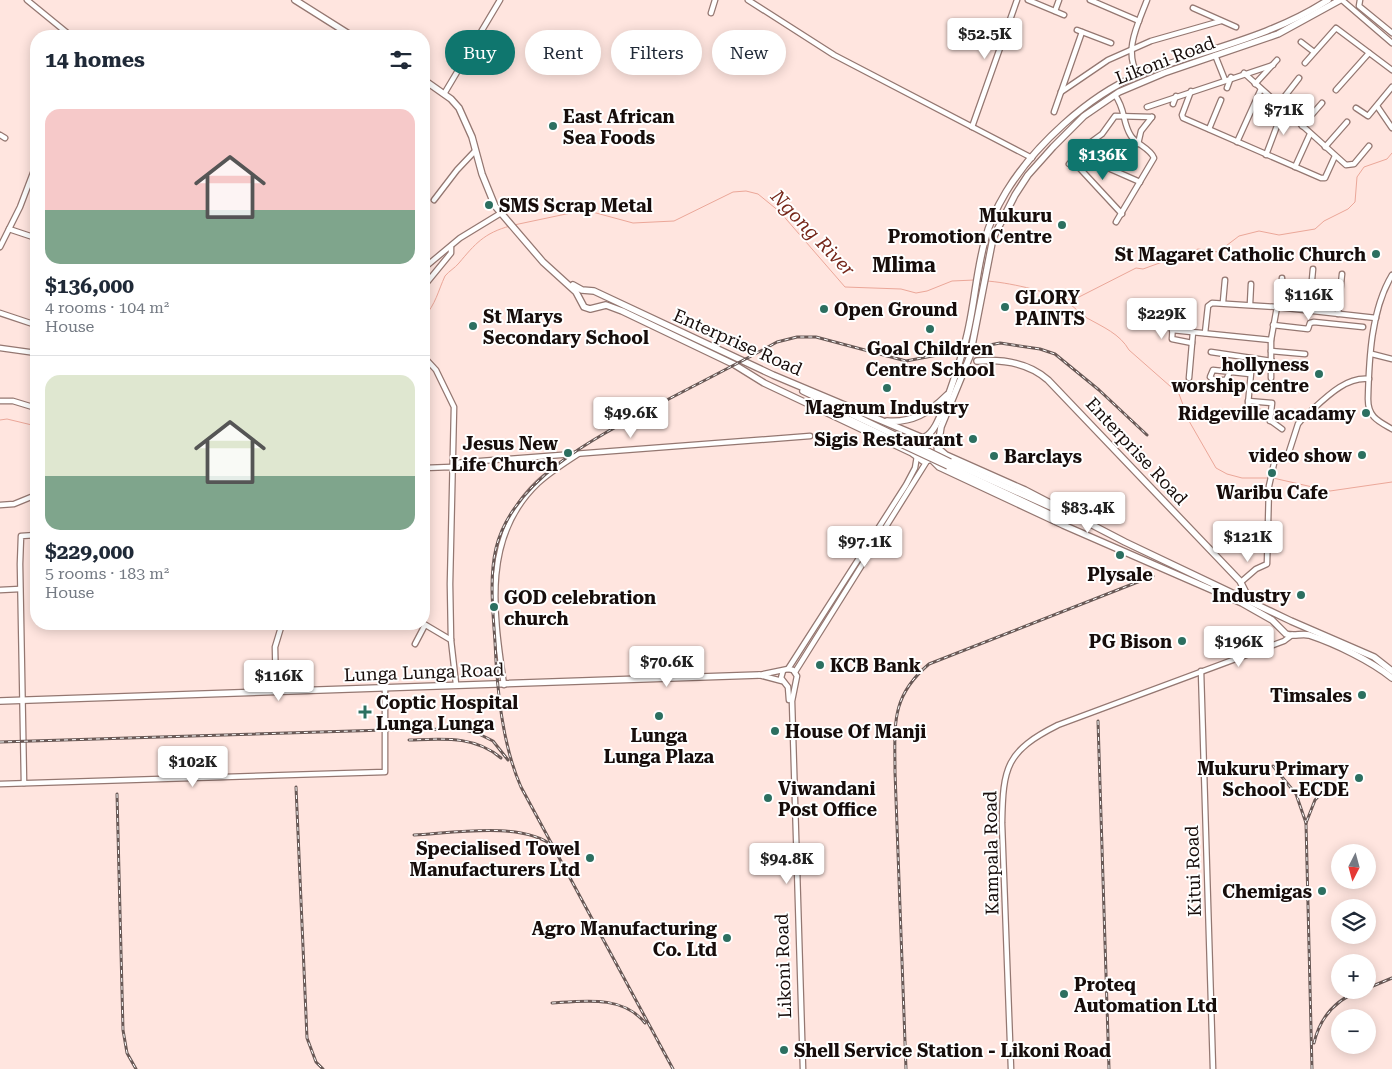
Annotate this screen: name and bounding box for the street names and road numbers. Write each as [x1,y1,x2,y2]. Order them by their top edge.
street label: Likoni Road [1112,31,1218,89]
street label: Enterprise Road [670,304,806,380]
street label: Enterprise Road [1082,393,1192,509]
street label: Lunga Lunga Road [343,659,505,685]
street label: Kampala Road [979,790,1003,915]
street label: Kitui Road [1181,825,1205,917]
street label: Likoni Road [771,913,795,1019]

